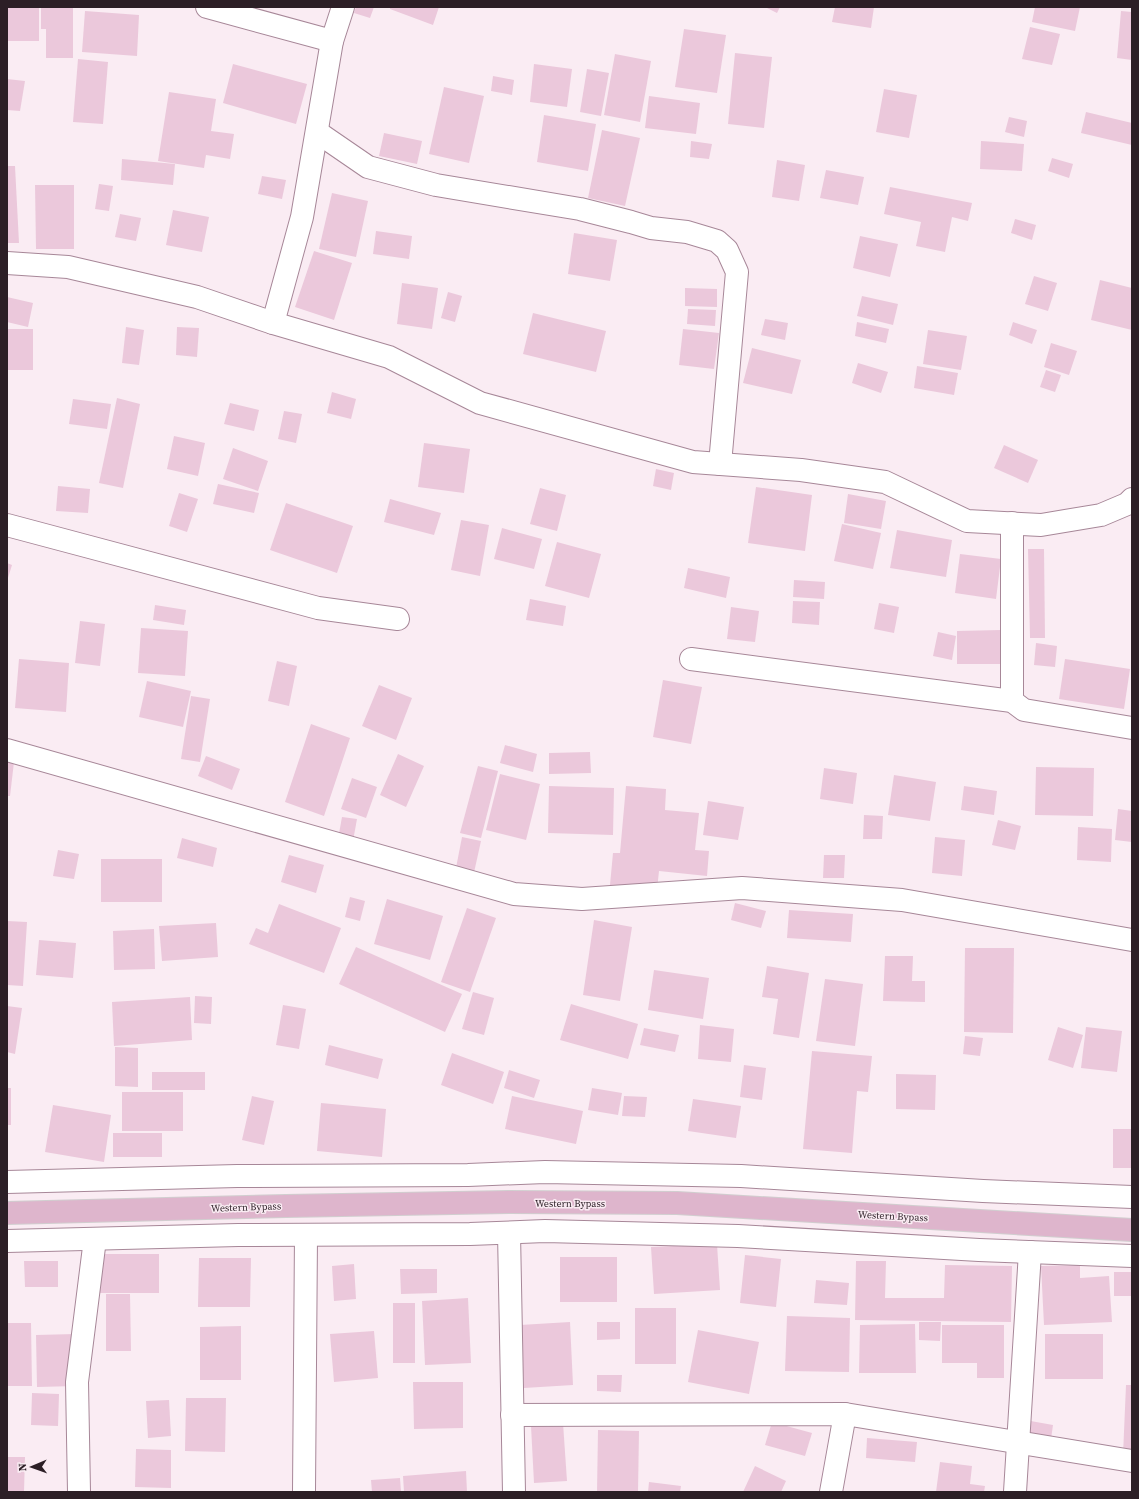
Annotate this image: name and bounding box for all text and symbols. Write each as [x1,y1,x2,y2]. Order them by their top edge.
street label: Western Bypass [535,1197,605,1210]
street label: Western Bypass [211,1199,281,1215]
street label: Western Bypass [858,1208,928,1224]
north arrow [12,1447,52,1487]
text: N [15,1463,30,1472]

